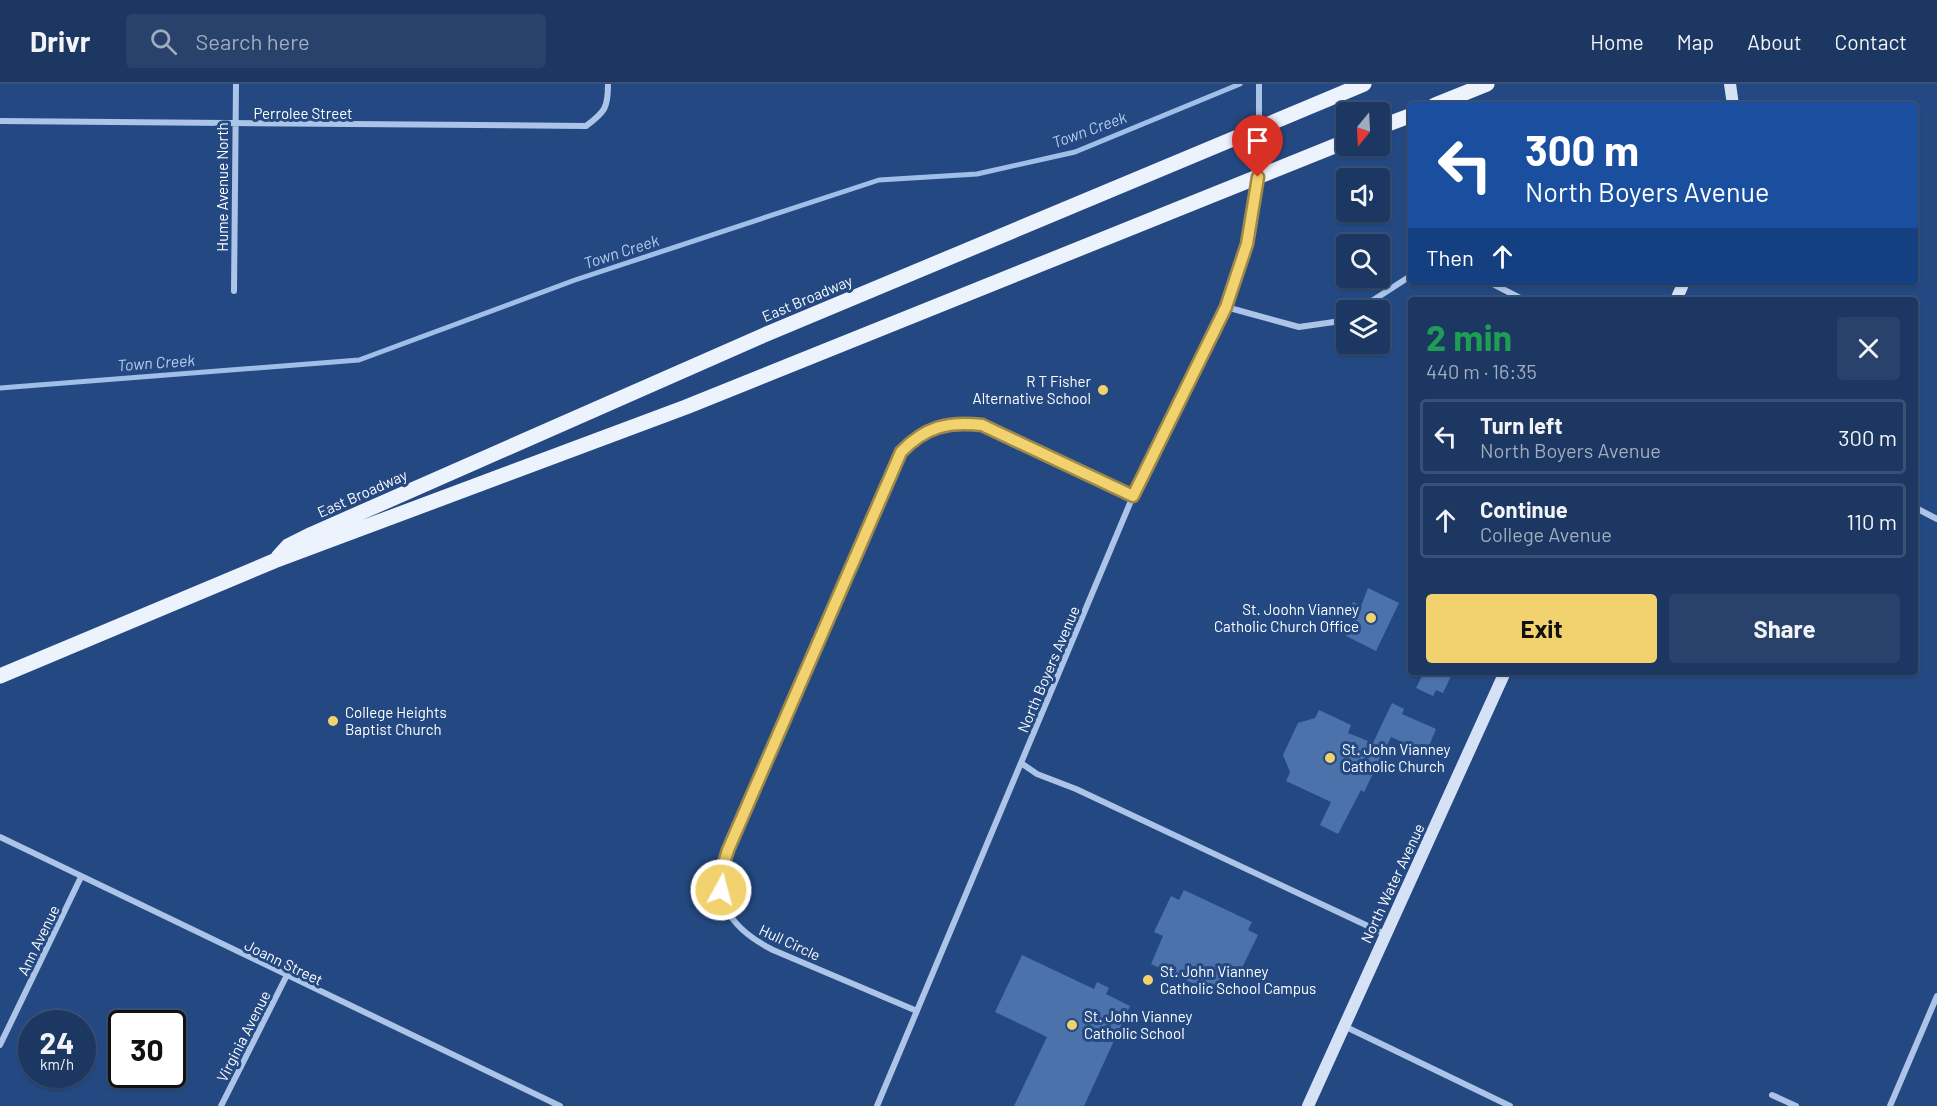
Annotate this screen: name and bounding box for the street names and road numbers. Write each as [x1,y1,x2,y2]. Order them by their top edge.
street label: Perrolee Street [253,104,353,122]
street label: Hume Avenue North [213,122,231,252]
street label: East Broadway [759,271,855,325]
street label: East Broadway [314,465,410,521]
street label: North Boyers Avenue [1013,603,1083,735]
street label: North Water Avenue [1356,820,1428,946]
street label: Ann Avenue [13,902,63,978]
street label: Hull Circle [757,920,823,964]
street label: Joann Street [242,935,326,989]
street label: Virginia Avenue [212,987,274,1085]

